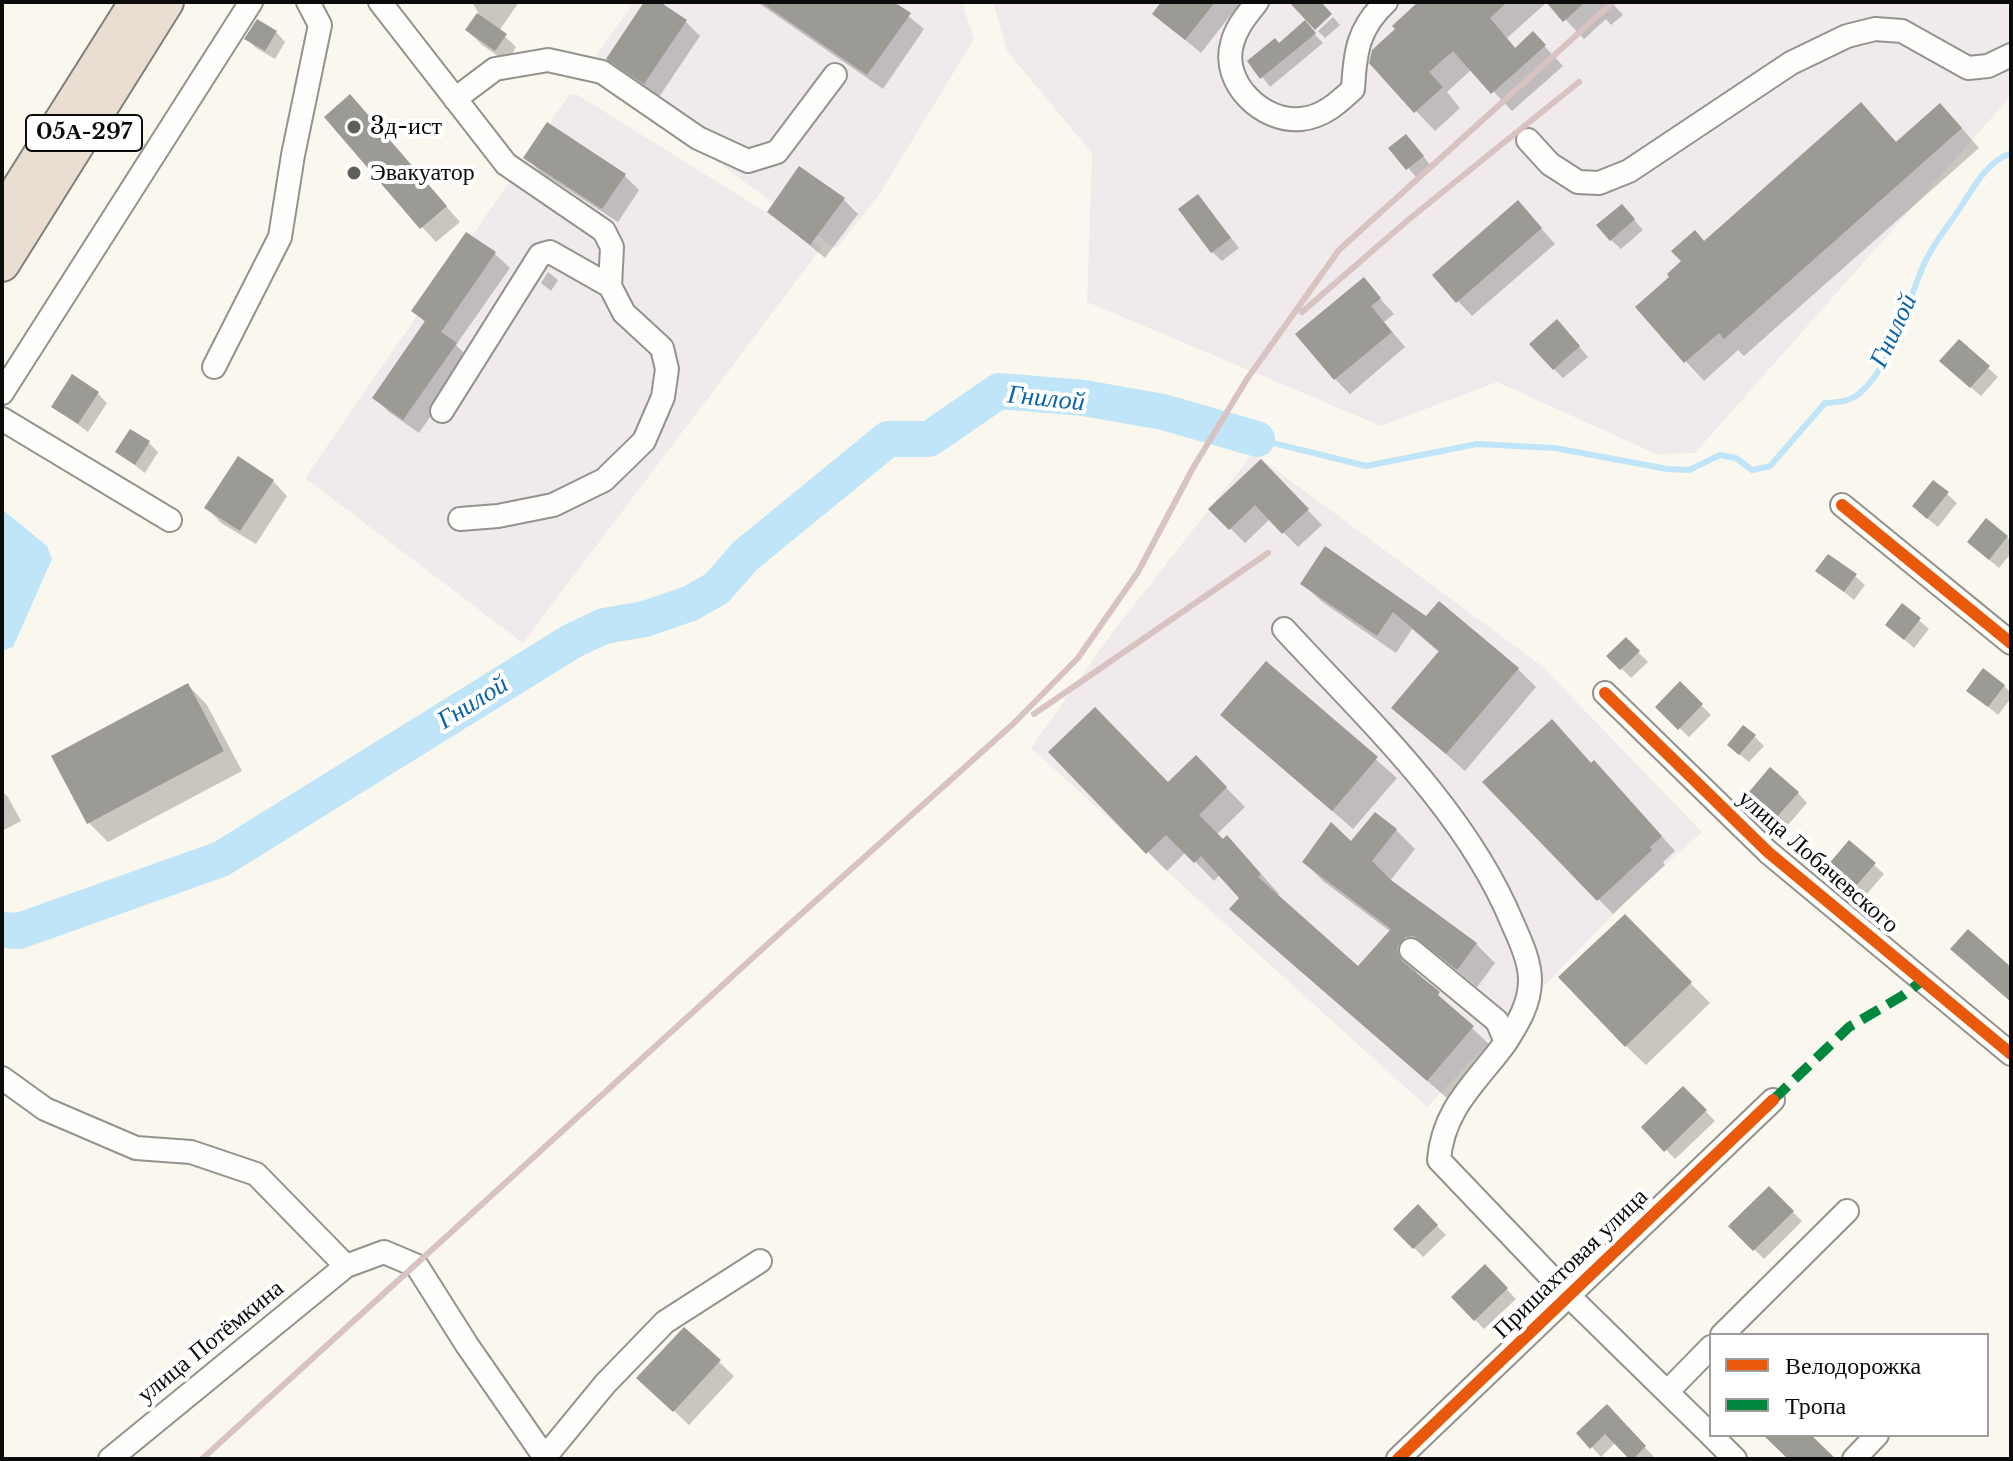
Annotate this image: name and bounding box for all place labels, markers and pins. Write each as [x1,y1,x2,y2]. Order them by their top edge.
place label: 3д-ист [370,113,442,141]
marker: 3д-ист [345,118,363,136]
place label: Эвакуатор [370,159,475,187]
marker: Эвакуатор [345,164,363,182]

